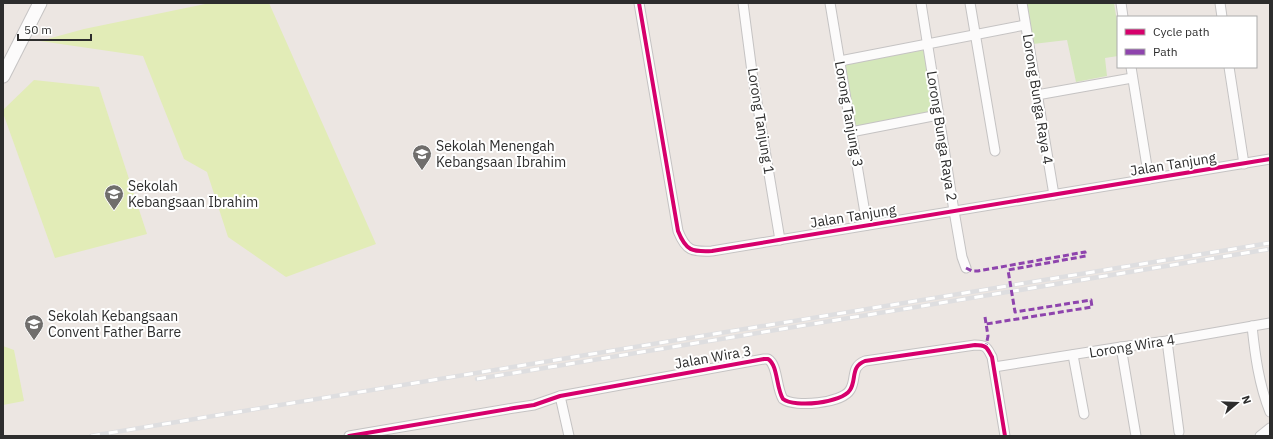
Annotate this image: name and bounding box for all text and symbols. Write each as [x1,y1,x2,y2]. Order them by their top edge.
scale bar [18,16,91,42]
legend [1117,16,1257,68]
text: 50 m [24,22,52,37]
text: Cycle path [1153,24,1210,39]
street label: Lorong Bunga Raya 4 [1019,33,1057,165]
text: Path [1153,44,1178,59]
street label: Lorong Tanjung 3 [831,60,867,168]
street label: Lorong Tanjung 1 [744,67,778,175]
street label: Lorong Bunga Raya 2 [923,70,961,202]
place label: Sekolah Menengah Kebangsaan Ibrahim [436,137,566,171]
school or university icon: Sekolah Menengah Kebangsaan Ibrahim [411,143,433,171]
street label: Jalan Tanjung [1129,148,1218,180]
place label: Sekolah Kebangsaan Ibrahim [128,177,258,211]
school or university icon: Sekolah Kebangsaan Ibrahim [103,183,125,211]
street label: Jalan Tanjung [809,200,898,232]
place label: Sekolah Kebangsaan Convent Father Barre [48,307,182,341]
school or university icon: Sekolah Kebangsaan Convent Father Barre [23,313,45,341]
street label: Lorong Wira 4 [1088,330,1176,362]
street label: Jalan Wira 3 [673,341,753,373]
north arrow [1217,383,1257,423]
text: N [1239,394,1254,406]

